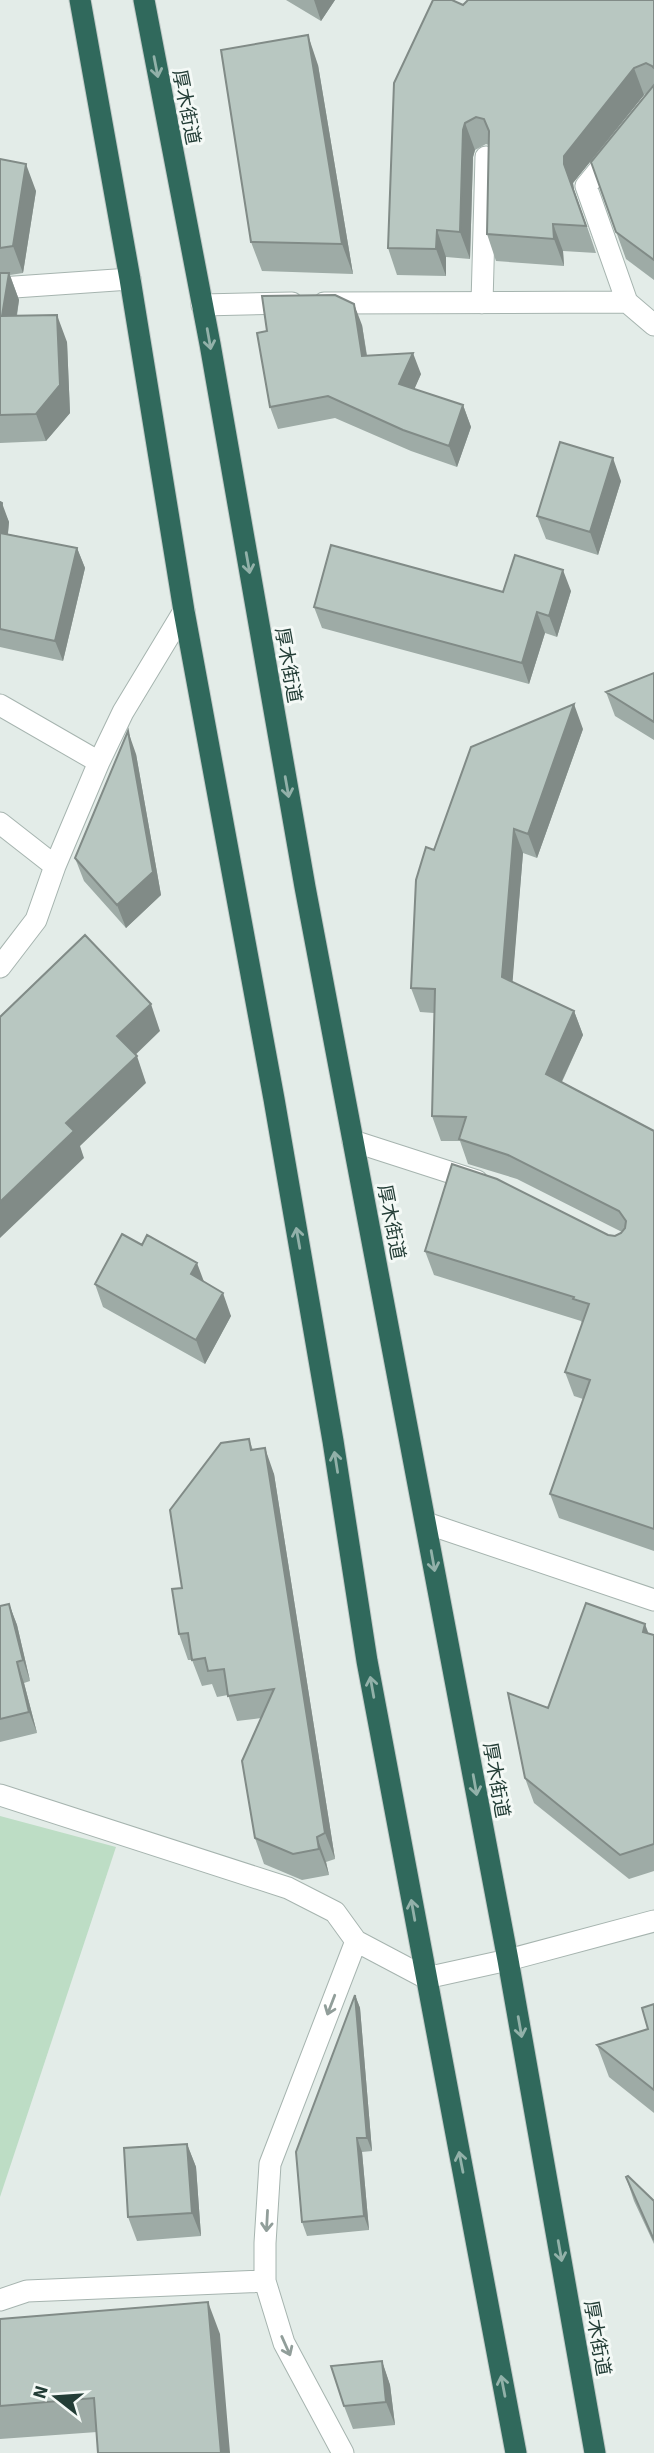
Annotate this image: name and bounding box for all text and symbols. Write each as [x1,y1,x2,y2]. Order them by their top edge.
one-way arrow [150,55,164,78]
street label: 厚木街道 [165,67,206,147]
one-way arrow [202,327,216,350]
one-way arrow [242,551,255,574]
street label: 厚木街道 [268,625,307,705]
one-way arrow [281,775,294,798]
street label: 厚木街道 [370,1182,411,1262]
one-way arrow [291,1227,304,1250]
one-way arrow [330,1451,343,1474]
one-way arrow [427,1549,441,1572]
one-way arrow [365,1676,378,1699]
street label: 厚木街道 [476,1740,515,1820]
one-way arrow [469,1773,482,1795]
one-way arrow [406,1900,419,1922]
one-way arrow [324,1993,337,2015]
one-way arrow [514,2016,527,2038]
one-way arrow [453,2151,467,2174]
one-way arrow [260,2209,273,2232]
one-way arrow [553,2240,567,2262]
street label: 厚木街道 [577,2298,616,2378]
one-way arrow [280,2335,293,2356]
north arrow [21,2362,91,2432]
one-way arrow [496,2375,509,2398]
text: N [26,2382,56,2402]

